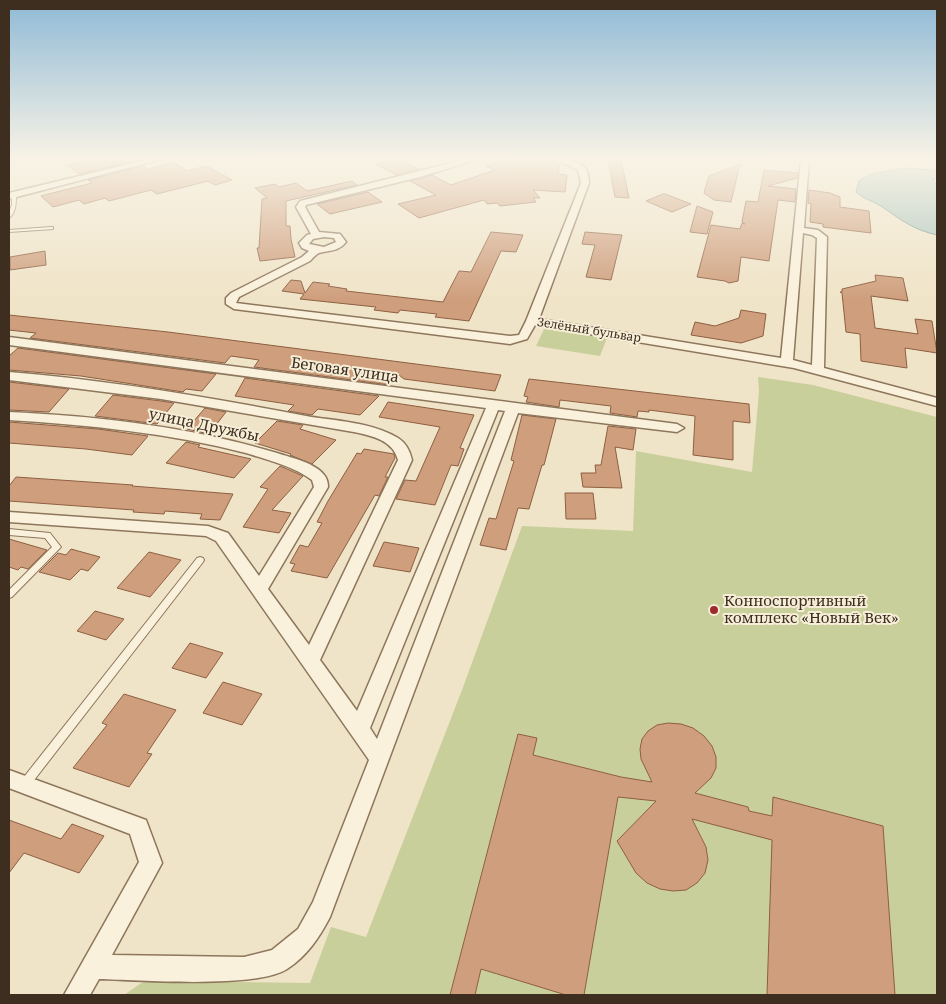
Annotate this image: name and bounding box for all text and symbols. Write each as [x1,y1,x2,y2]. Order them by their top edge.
street label: Зелёный бульвар [536,313,643,346]
street label: Беговая улица [290,352,400,386]
street label: улица Дружбы [147,403,261,445]
place label: Конноспортивный комплекс «Новый Век» [724,590,899,627]
marker: Конноспортивный комплекс «Новый Век» [708,604,720,616]

